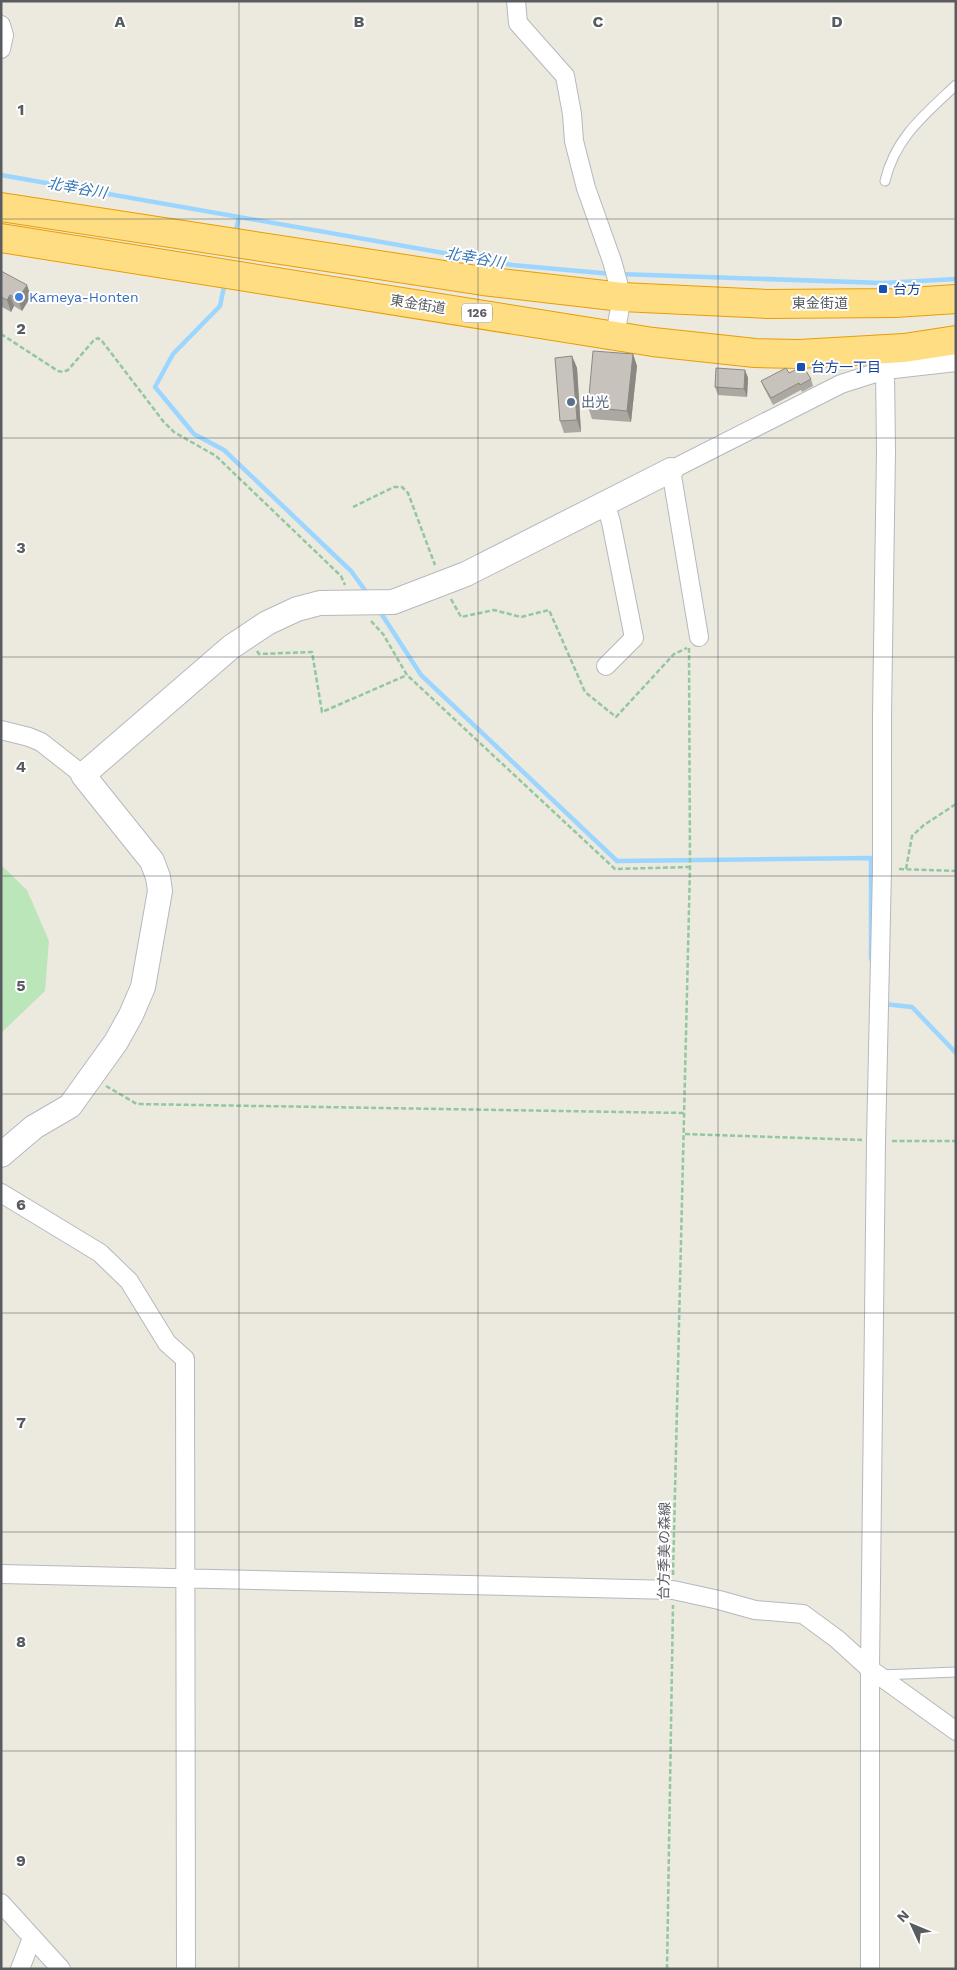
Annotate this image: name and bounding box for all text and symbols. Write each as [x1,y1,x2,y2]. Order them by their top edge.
text: A [115,12,126,31]
text: B [354,12,365,31]
text: C [593,12,604,31]
text: D [831,12,843,31]
text: 1 [18,100,24,119]
water label: 北幸谷川 [46,174,110,202]
water label: 北幸谷川 [444,244,508,272]
place label: 台方 [893,281,921,297]
marker: 台方 [877,283,889,295]
place label: Kameya-Honten [29,289,139,305]
marker: Kameya-Honten [13,291,25,303]
street label: 東金街道 [389,292,447,316]
street label: 東金街道 [792,295,848,311]
road number: 126 [462,304,492,322]
text: 2 [16,319,26,338]
place label: 台方一丁目 [811,359,881,375]
marker: 台方一丁目 [795,361,807,373]
place label: 出光 [581,394,609,410]
marker: 出光 [565,396,577,408]
text: 3 [16,538,26,557]
text: 4 [16,757,26,776]
text: 5 [16,976,26,995]
text: 6 [16,1195,26,1214]
text: 7 [16,1413,26,1432]
street label: 台方季美の森線 [655,1502,673,1600]
text: 8 [16,1632,26,1651]
text: 9 [16,1851,26,1870]
north arrow [887,1900,937,1950]
text: N [893,1907,912,1925]

